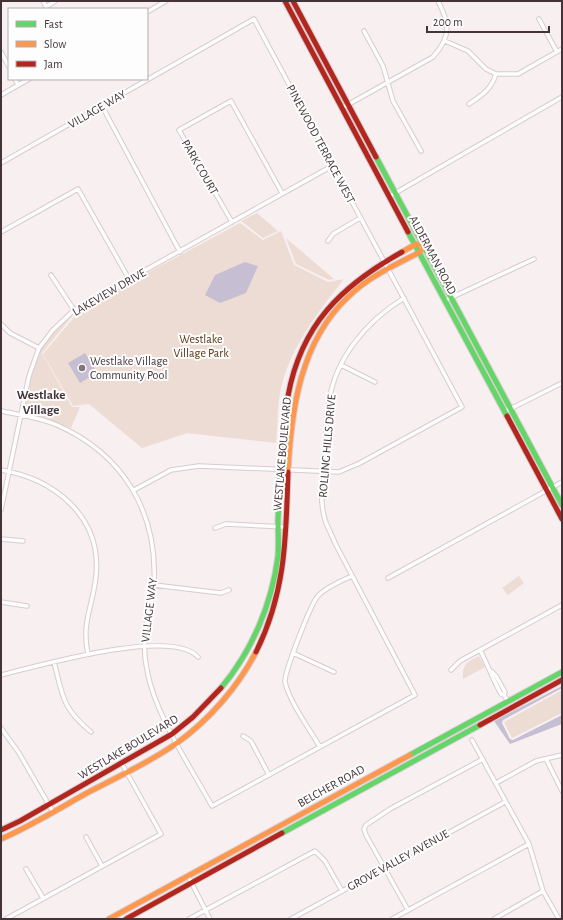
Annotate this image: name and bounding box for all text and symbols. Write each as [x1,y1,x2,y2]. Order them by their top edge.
legend [8,8,148,80]
scale bar [427,8,549,34]
text: 200 m [433,16,463,28]
text: Fast [44,18,63,30]
text: Slow [44,38,66,50]
text: Jam [44,58,63,70]
street label: PINEWOOD TERRACE WEST [285,83,357,205]
street label: VILLAGE WAY [66,87,129,130]
street label: PARK COURT [179,137,221,197]
street label: ALDERMAN ROAD [407,214,459,297]
street label: LAKEVIEW DRIVE [70,266,148,318]
park label: Westlake Village Park [173,333,229,359]
place label: Westlake Village Community Pool [90,355,168,382]
marker: Westlake Village Community Pool [77,363,87,373]
district label: Westlake Village [17,389,65,417]
street label: ROLLING HILLS DRIVE [317,394,338,498]
street label: WESTLAKE BOULEVARD [271,396,293,511]
street label: VILLAGE WAY [139,576,159,643]
street label: WESTLAKE BOULEVARD [76,712,180,782]
street label: BELCHER ROAD [296,763,367,809]
street label: GROVE VALLEY AVENUE [345,827,451,893]

